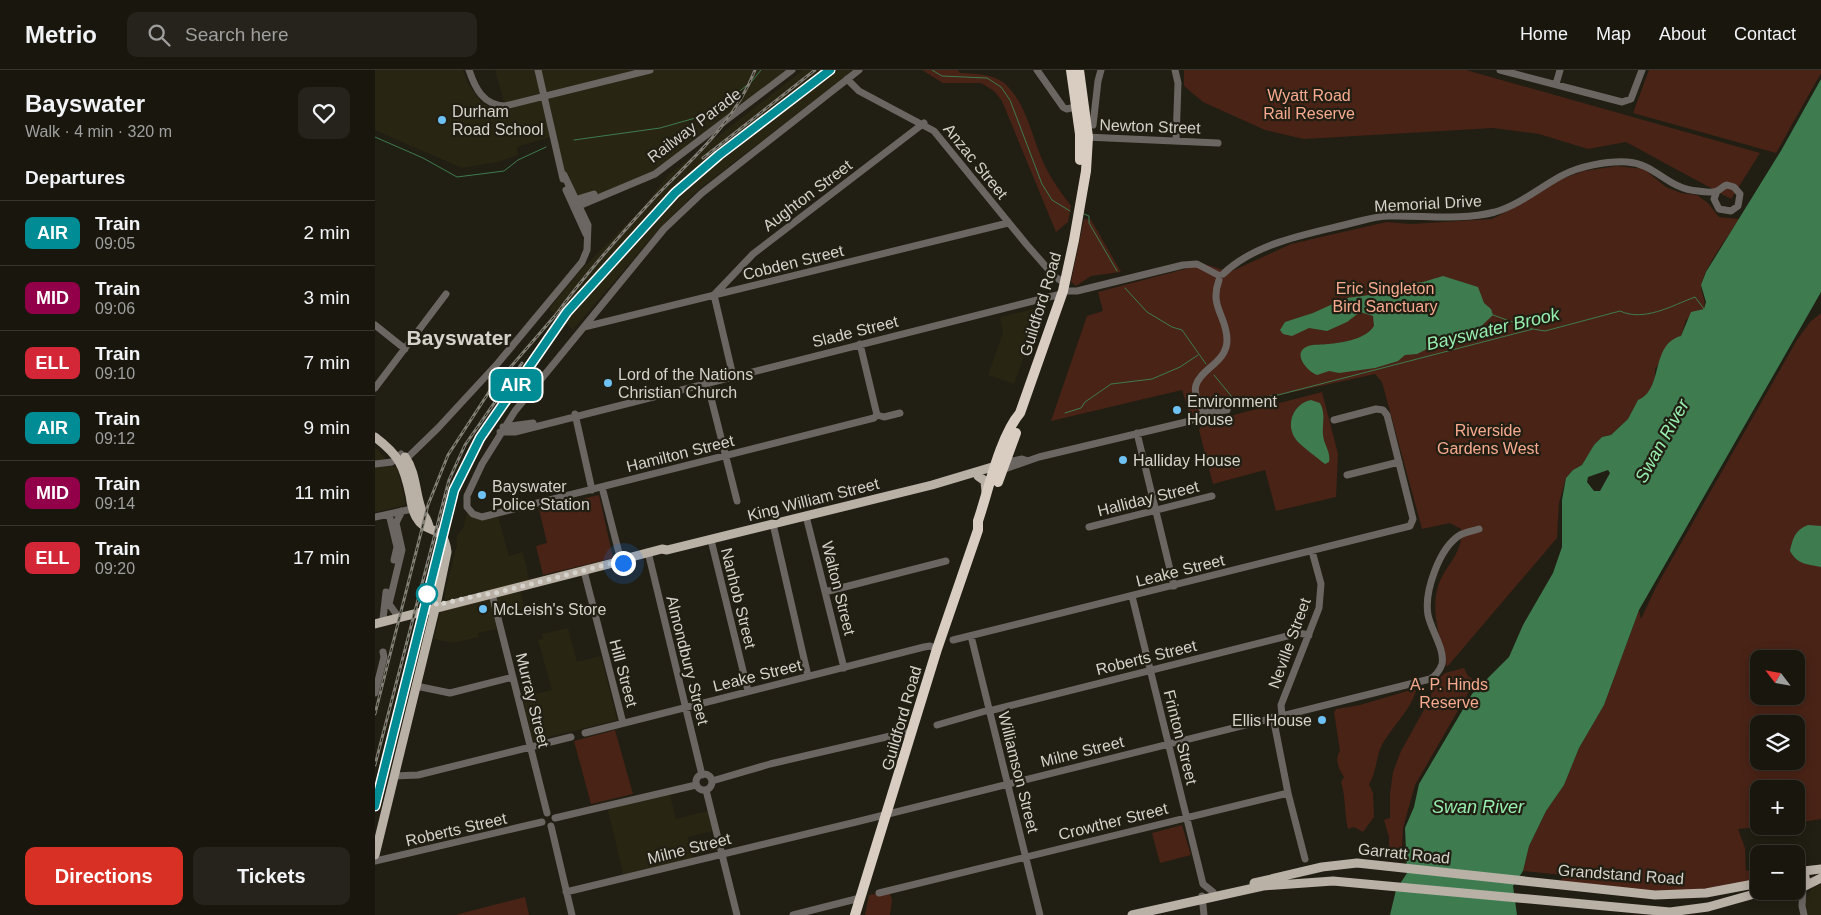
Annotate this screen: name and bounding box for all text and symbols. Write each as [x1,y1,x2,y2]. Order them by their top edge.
search box [127,12,477,57]
text: Metrio [25,21,97,48]
icon: search [145,21,173,49]
text: Search here [185,24,289,45]
text: Home [1520,24,1568,44]
text: Map [1596,24,1631,44]
text: About [1659,24,1706,44]
text: Contact [1734,24,1796,44]
street label: Railway Parade [644,85,744,166]
button: heart [298,87,350,139]
park label: Wyatt Road Rail Reserve [1263,87,1355,122]
text: Bayswater [25,90,145,117]
place label: Durham Road School [452,103,544,138]
marker: Durham Road School [436,114,448,126]
street label: Newton Street [1099,116,1201,137]
street label: Anzac Street [940,120,1011,203]
text: Walk · 4 min · 320 m [25,123,172,140]
street label: Aughton Street [760,156,855,234]
text: Departures [25,167,125,188]
street label: Memorial Drive [1374,192,1482,215]
text: Train [95,213,140,234]
text: 2 min [304,222,350,243]
text: AIR [37,223,68,243]
text: 09:05 [95,235,135,252]
street label: Cobden Street [741,242,846,283]
street label: Guildford Road [1017,250,1064,358]
text: Train [95,278,140,299]
park label: Eric Singleton Bird Sanctuary [1333,280,1437,315]
text: 3 min [304,287,350,308]
text: MID [36,288,69,308]
text: 09:06 [95,300,135,317]
water label: Bayswater Brook [1424,304,1563,354]
street label: Slade Street [810,312,900,350]
district label: Bayswater [406,326,512,349]
text: Train [95,343,140,364]
text: 7 min [304,352,350,373]
text: ELL [36,353,70,373]
text: 09:10 [95,365,135,382]
place label: Lord of the Nations Christian Church [618,366,753,401]
line badge: AIR [487,369,545,401]
text: AIR [501,375,532,395]
marker: Lord of the Nations Christian Church [602,377,614,389]
place label: Environment House [1187,393,1277,428]
water label: Swan River [1631,395,1694,486]
marker: Environment House [1171,404,1183,416]
text: Train [95,408,140,429]
text: 9 min [304,417,350,438]
text: AIR [37,418,68,438]
park label: Riverside Gardens West [1437,422,1540,457]
text: 09:12 [95,430,135,447]
street label: Hamilton Street [625,432,736,475]
place label: Halliday House [1133,452,1241,469]
marker: Halliday House [1117,454,1129,466]
text: Train [95,473,140,494]
street label: King William Street [745,475,881,524]
place label: Bayswater Police Station [492,478,590,513]
street label: Halliday Street [1096,478,1201,519]
text: 11 min [294,482,350,503]
text: MID [36,483,69,503]
marker: Bayswater Police Station [476,489,488,501]
text: 09:14 [95,495,135,512]
text: Train [95,538,140,559]
street label: Walton Street [819,539,859,637]
street label: Nanhob Street [718,546,759,651]
text: 17 min [293,547,350,568]
text: ELL [36,548,70,568]
your location [611,551,636,576]
street label: Leake Street [1134,551,1227,590]
text: 09:20 [95,560,135,577]
unlabelled marker [416,583,438,605]
street label: Almondbury Street [663,594,712,727]
street label: Neville Street [1265,595,1314,691]
place label: McLeish's Store [493,601,606,618]
marker: McLeish's Store [477,603,489,615]
street label: Hill Street [606,637,641,709]
street label: Roberts Street [1094,637,1199,678]
north arrow [1750,650,1805,705]
map controls [1750,650,1805,900]
street label: Murray Street [513,651,553,750]
street label: Leake Street [711,656,804,695]
street label: Guildford Road [878,664,924,772]
park label: A. P. Hinds Reserve [1410,676,1488,711]
street label: Frinton Street [1161,688,1201,787]
street label: Williamson Street [995,710,1042,835]
place label: Ellis House [1232,712,1312,729]
marker: Ellis House [1316,714,1328,726]
button: layers [1750,715,1805,770]
street label: Milne Street [1039,733,1126,770]
button: + [1750,780,1805,835]
water label: Swan River [1432,797,1525,817]
street label: Crowther Street [1057,800,1170,843]
street label: Roberts Street [404,809,509,849]
street label: Milne Street [646,830,733,867]
street label: Garratt Road [1357,840,1451,867]
button: − [1750,845,1805,900]
button: Directions [25,847,183,905]
button: Tickets [193,847,350,905]
street label: Grandstand Road [1557,862,1685,887]

